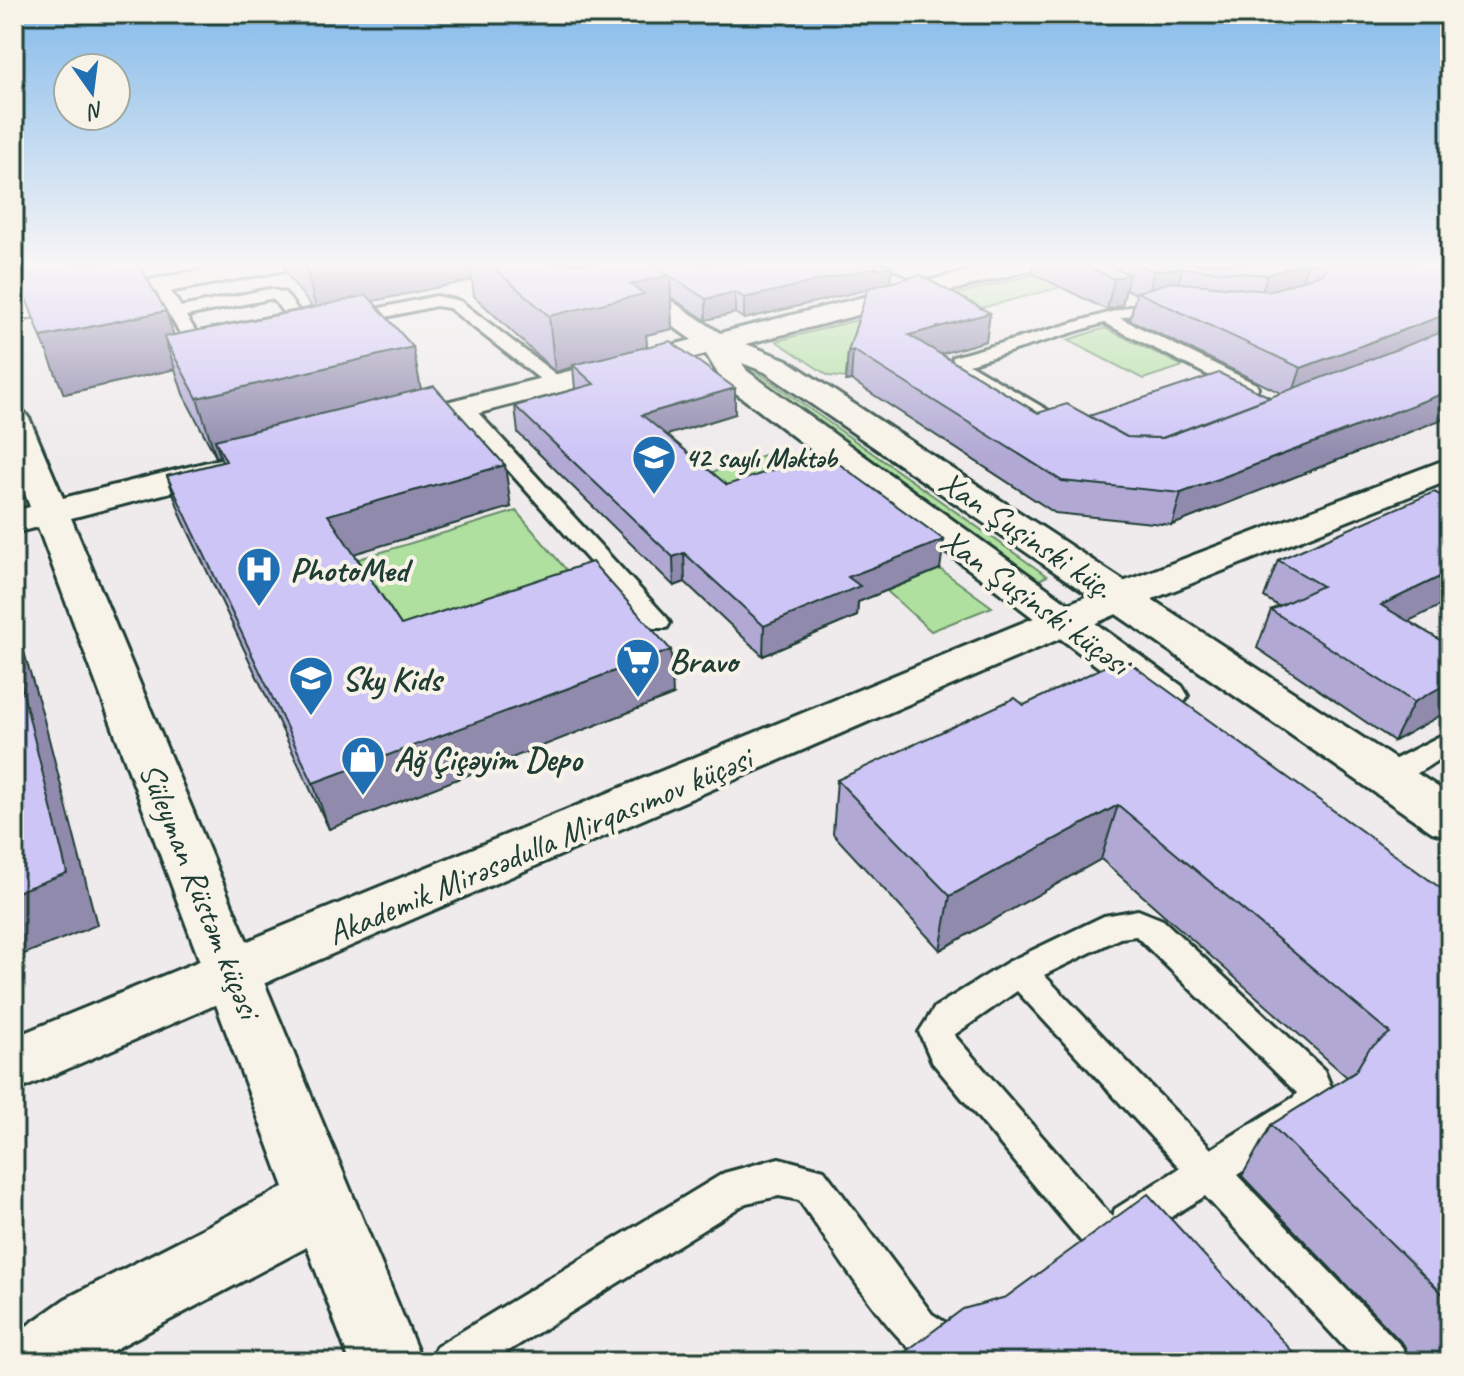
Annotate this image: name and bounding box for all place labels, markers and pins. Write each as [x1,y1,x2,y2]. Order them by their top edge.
school or university icon: 42 saylı Məktəb [630,433,678,496]
place label: 42 saylı Məktəb [685,440,839,476]
hospital icon: PhotoMed [235,545,283,608]
place label: PhotoMed [290,548,413,591]
supermarket icon: Bravo [614,636,662,699]
place label: Bravo [669,639,741,682]
school or university icon: Sky Kids [287,654,335,717]
place label: Sky Kids [342,657,444,700]
shop icon: Ağ Çiçəyim Depo [339,734,387,797]
place label: Ağ Çiçəyim Depo [394,737,584,780]

